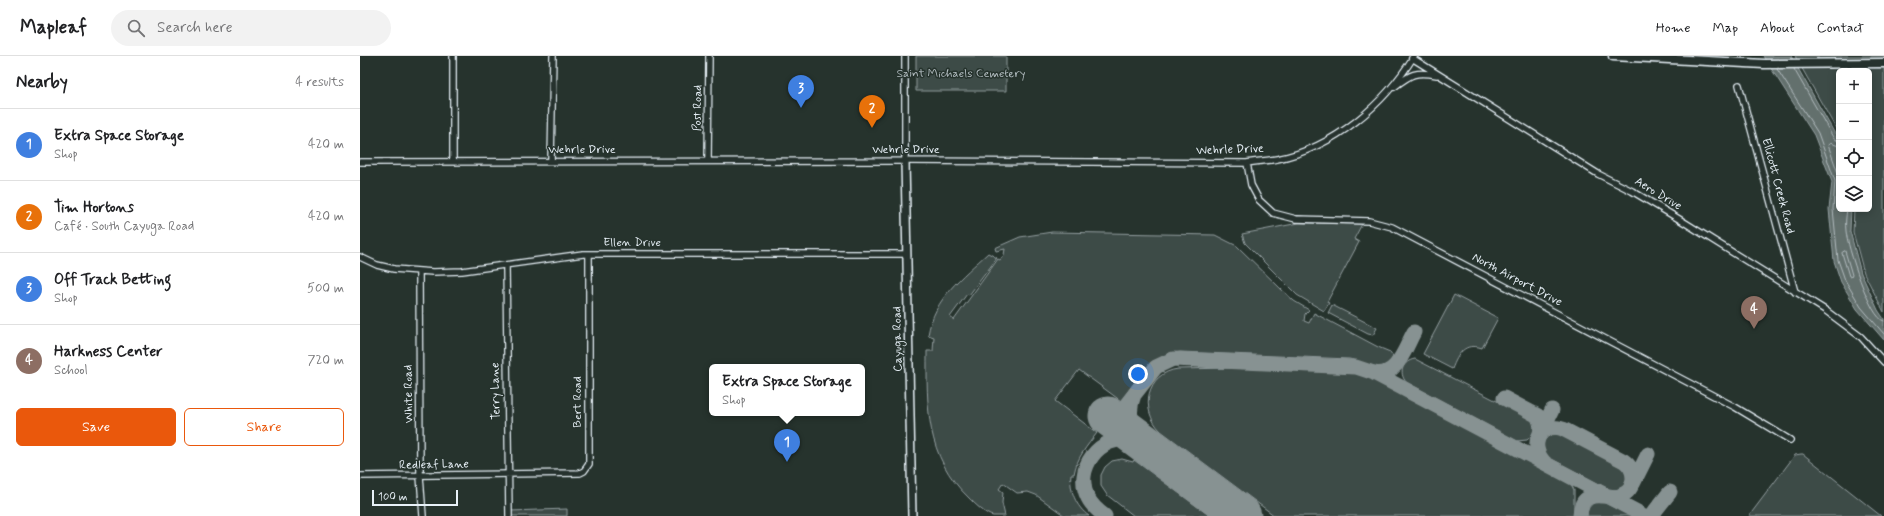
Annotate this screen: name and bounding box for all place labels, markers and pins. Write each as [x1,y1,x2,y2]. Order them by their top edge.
pin: 3 [788,75,814,108]
pin: 2 [859,95,885,128]
pin: 4 [1741,296,1767,329]
pin: 1 [774,429,800,462]

